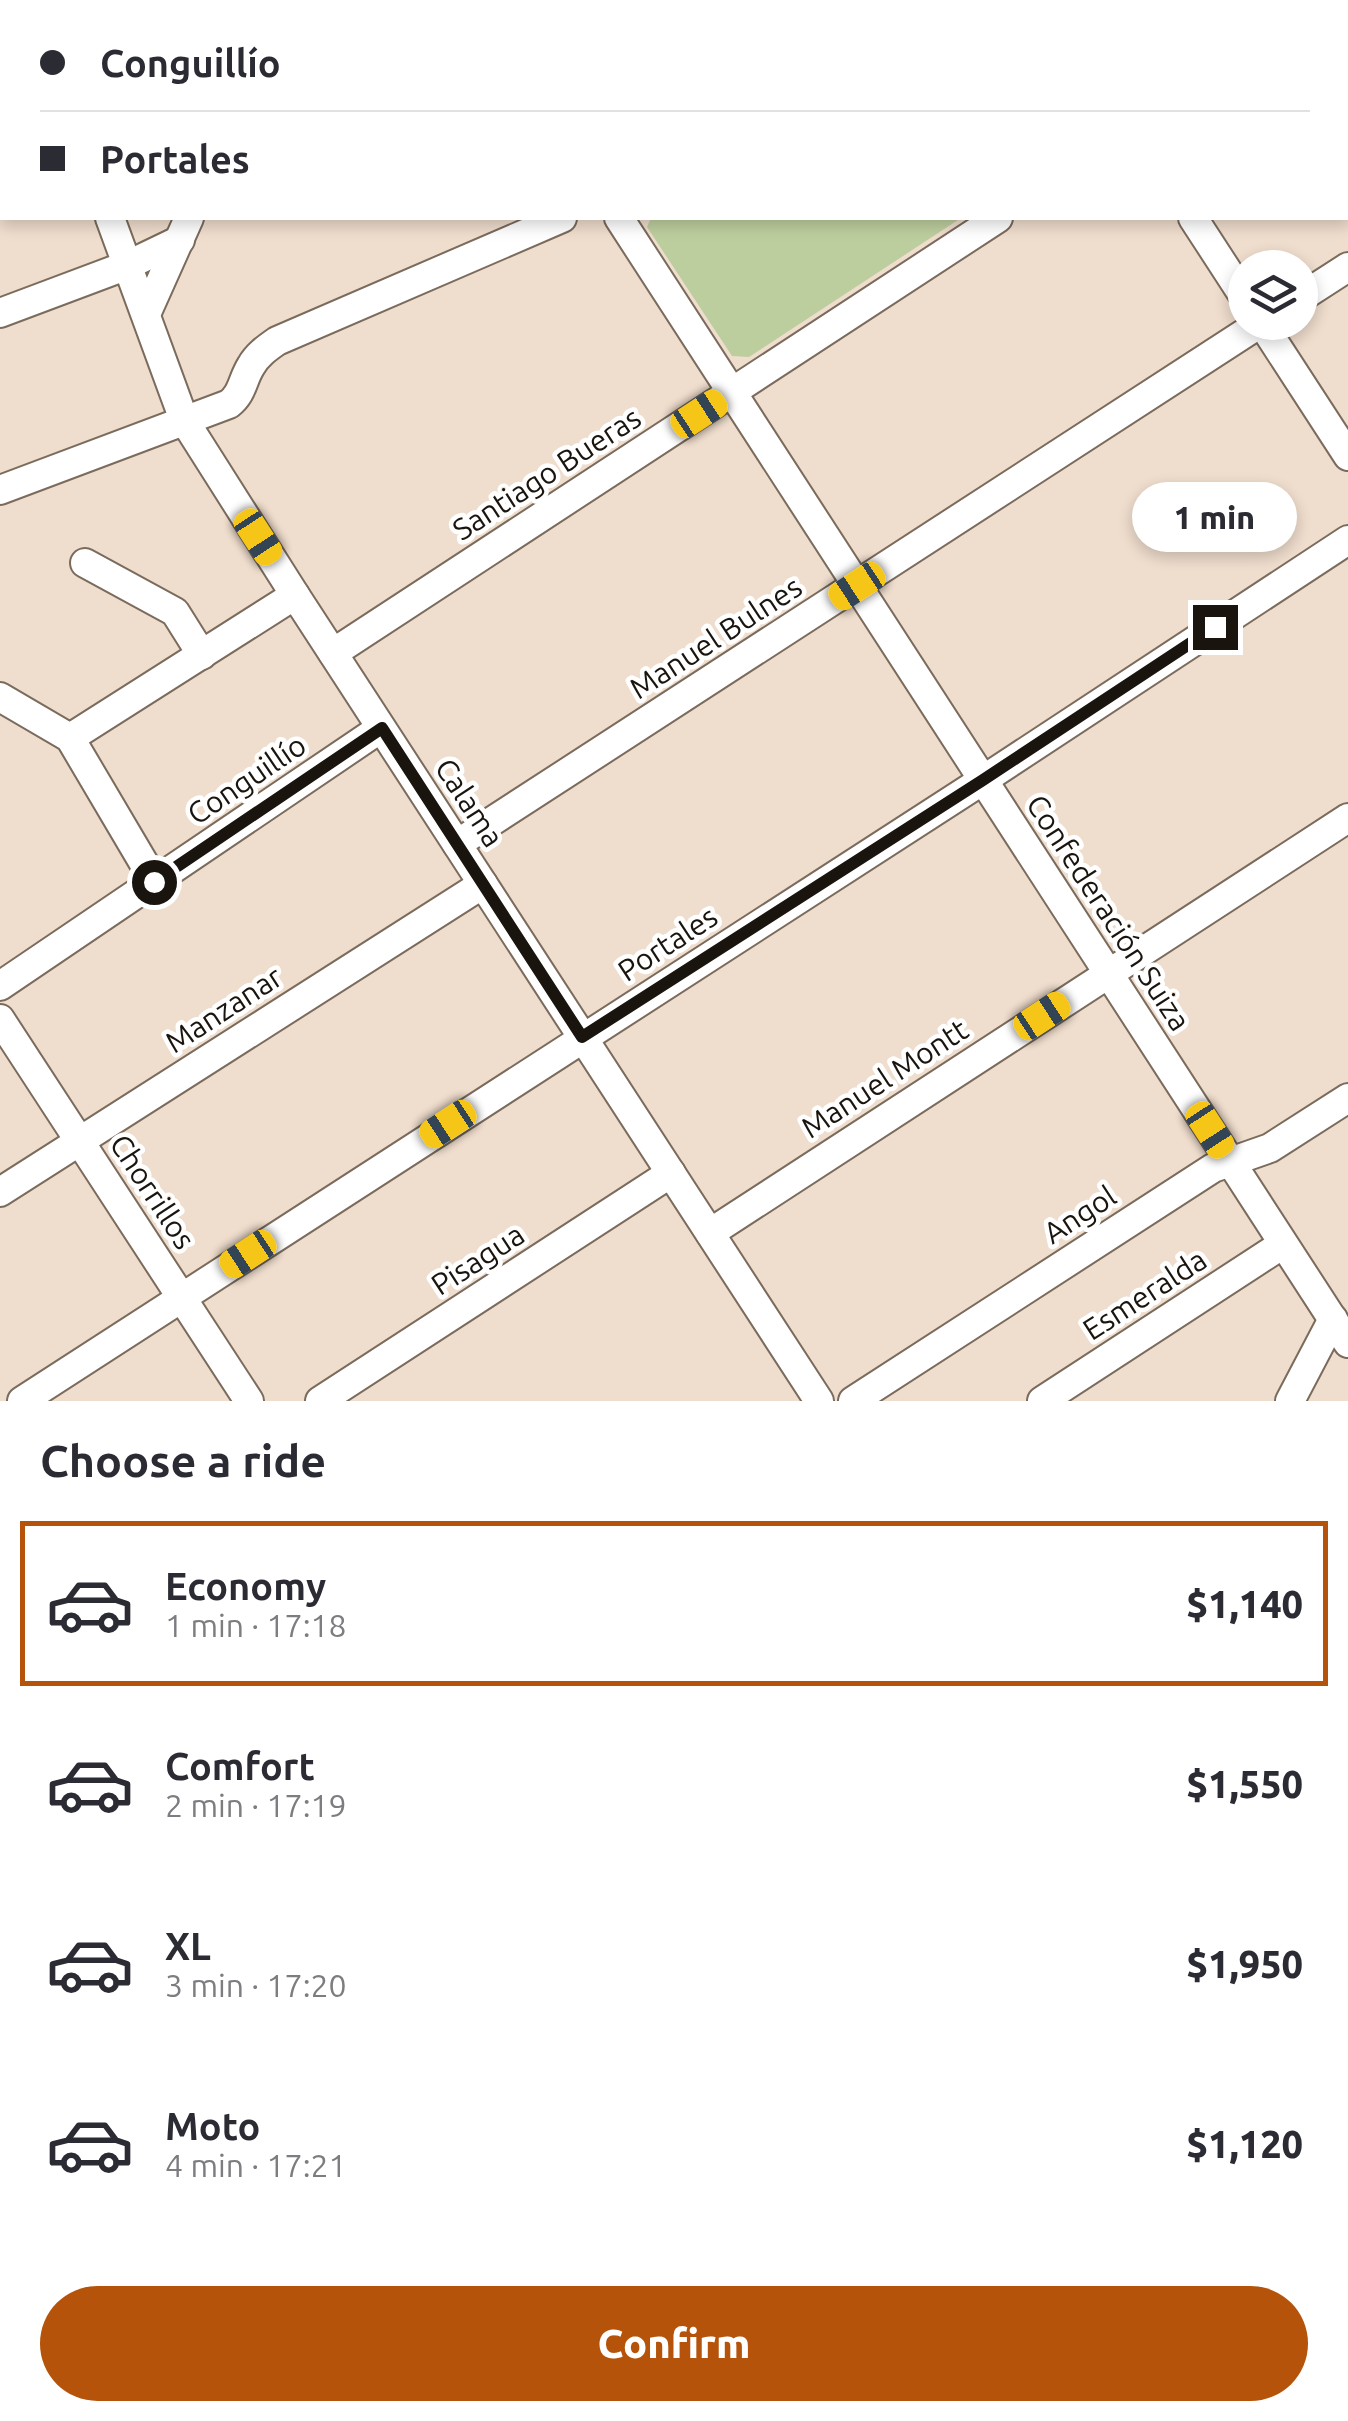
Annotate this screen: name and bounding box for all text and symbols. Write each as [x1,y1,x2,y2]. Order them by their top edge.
text: Conguillío [100,42,281,84]
text: Portales [100,138,250,180]
map controls [1228,250,1318,340]
button: layers [1228,250,1318,340]
car [666,385,732,443]
street label: Santiago Bueras [446,400,647,547]
callout: 1 min [1132,482,1298,552]
text: 1 min [1174,499,1255,535]
car [229,504,287,570]
car [824,557,890,615]
street label: Manuel Bulnes [623,569,808,705]
route end [1193,605,1238,650]
street label: Conguillío [181,727,312,831]
street label: Calama [429,752,511,853]
street label: Confederación Suiza [1020,788,1198,1037]
route start [132,860,177,905]
street label: Portales [612,899,723,988]
street label: Manzanar [159,959,288,1059]
car [1009,987,1075,1045]
street label: Manuel Montt [795,1012,974,1145]
car [415,1095,481,1153]
car [1181,1097,1239,1163]
street label: Chorrillos [103,1128,202,1255]
street label: Angol [1037,1178,1122,1250]
street label: Pisagua [425,1217,530,1302]
car [215,1225,281,1283]
street label: Esmeralda [1077,1242,1212,1347]
text: Choose a ride [40,1435,326,1486]
icon: car [45,1559,135,1649]
text: Economy [165,1565,326,1607]
text: $1,140 [1186,1583,1303,1625]
text: 1 min · 17:18 [165,1607,347,1643]
icon: car [45,1739,135,1829]
text: Comfort [165,1745,315,1787]
text: $1,550 [1186,1763,1303,1805]
text: 2 min · 17:19 [165,1787,347,1823]
icon: car [45,1919,135,2009]
text: XL [165,1925,211,1967]
text: $1,950 [1186,1943,1303,1985]
text: 3 min · 17:20 [165,1967,347,2003]
icon: car [45,2099,135,2189]
text: Moto [165,2105,260,2147]
text: $1,120 [1186,2123,1303,2165]
text: 4 min · 17:21 [165,2147,347,2183]
button: Confirm [40,2286,1308,2401]

